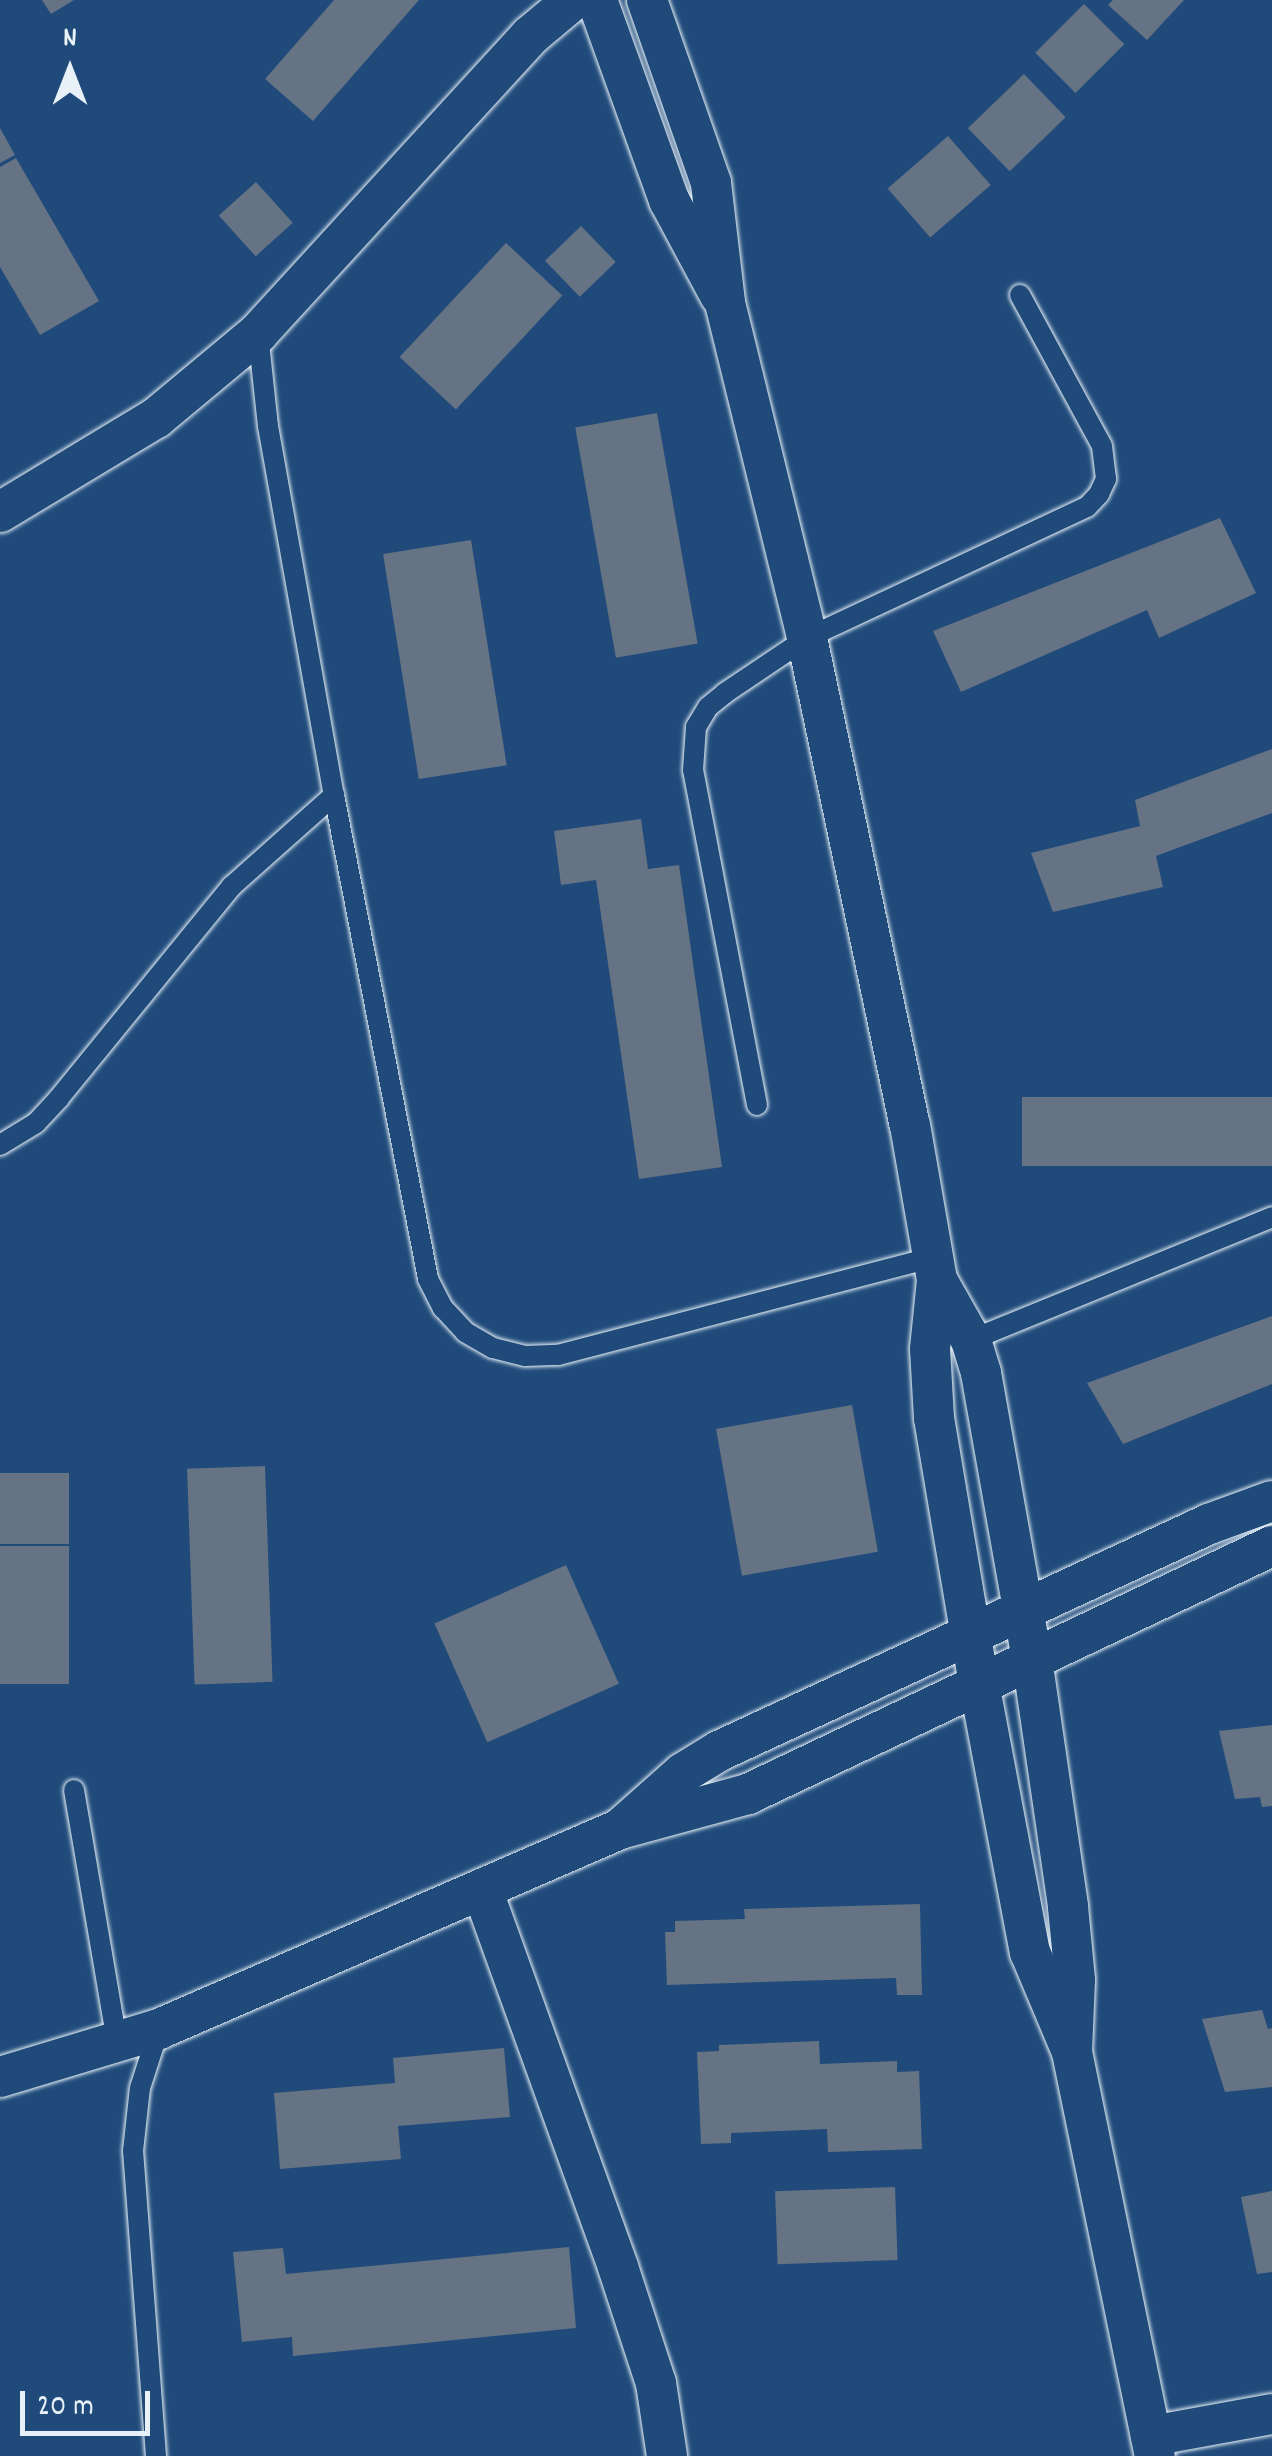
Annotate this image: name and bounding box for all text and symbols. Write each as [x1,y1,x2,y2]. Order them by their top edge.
north arrow [20,20,120,120]
text: N [63,20,77,60]
scale bar [25,2371,155,2433]
text: 20 m [37,2387,94,2430]

